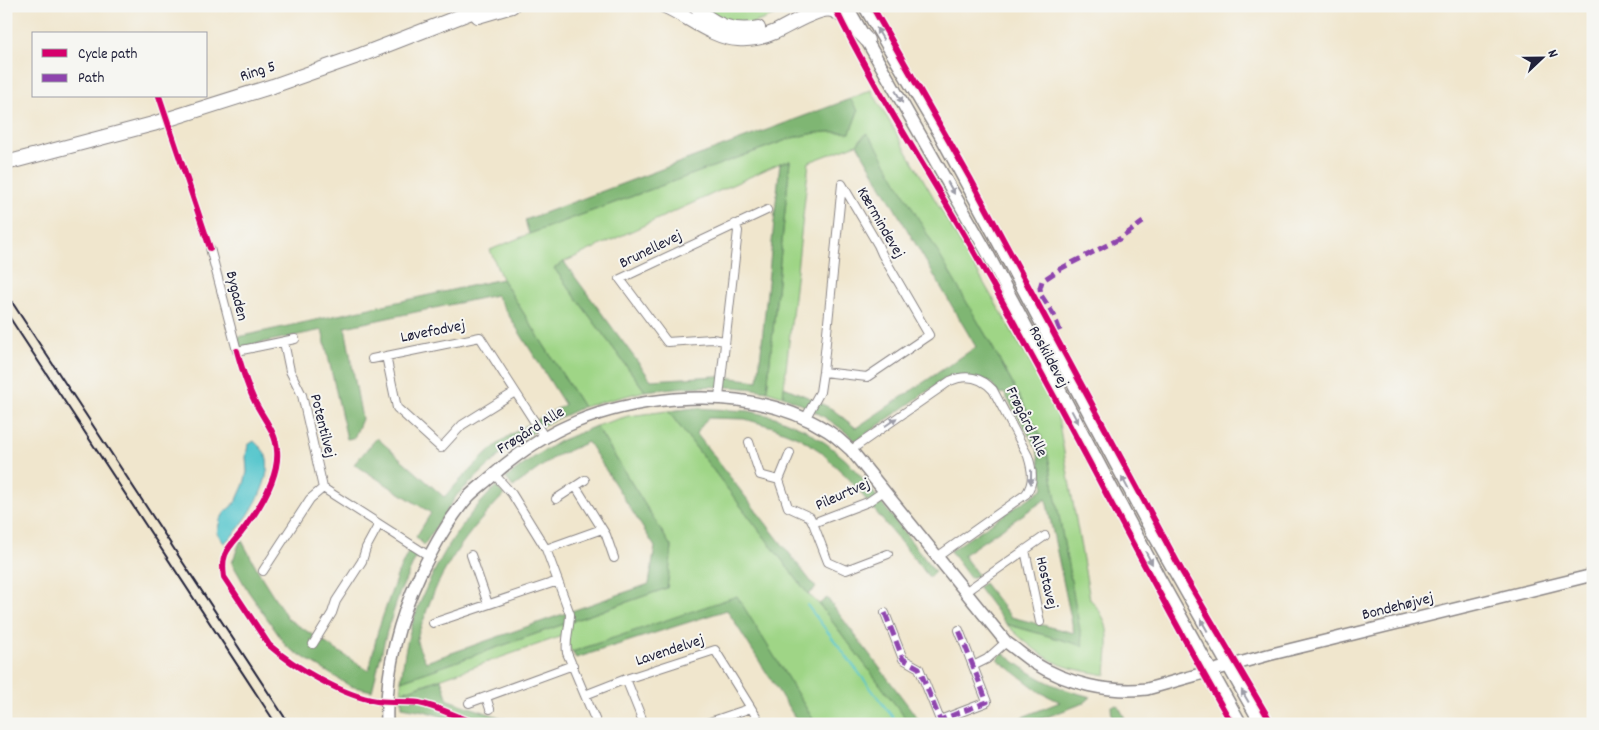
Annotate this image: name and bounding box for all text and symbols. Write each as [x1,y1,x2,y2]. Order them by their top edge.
one-way arrow [876,27,885,40]
legend [32,32,208,98]
north arrow [1516,32,1566,82]
text: Cycle path [78,44,138,66]
text: N [1542,47,1563,61]
street label: Ring 5 [237,55,279,89]
text: Path [78,68,104,90]
one-way arrow [895,91,904,104]
one-way arrow [946,181,955,194]
street label: Kærmindevej [850,183,910,263]
street label: Brunellevej [616,225,686,275]
street label: Bygaden [219,269,253,323]
street label: Løvefodvej [399,314,467,350]
street label: Roskildevej [1022,322,1074,392]
street label: Frøgård Alle [999,383,1053,461]
street label: Potentilvej [303,392,341,460]
street label: Frøgård Alle [493,401,569,461]
one-way arrow [1071,410,1079,425]
one-way arrow [885,417,898,427]
one-way arrow [1027,469,1035,485]
street label: Pileurtvej [812,473,874,517]
one-way arrow [1121,475,1129,490]
one-way arrow [1145,551,1153,565]
street label: Hostavej [1029,554,1063,612]
street label: Bondehøjvej [1360,587,1436,627]
one-way arrow [1200,617,1208,632]
street label: Lavendelvej [632,629,708,673]
one-way arrow [1240,689,1249,702]

